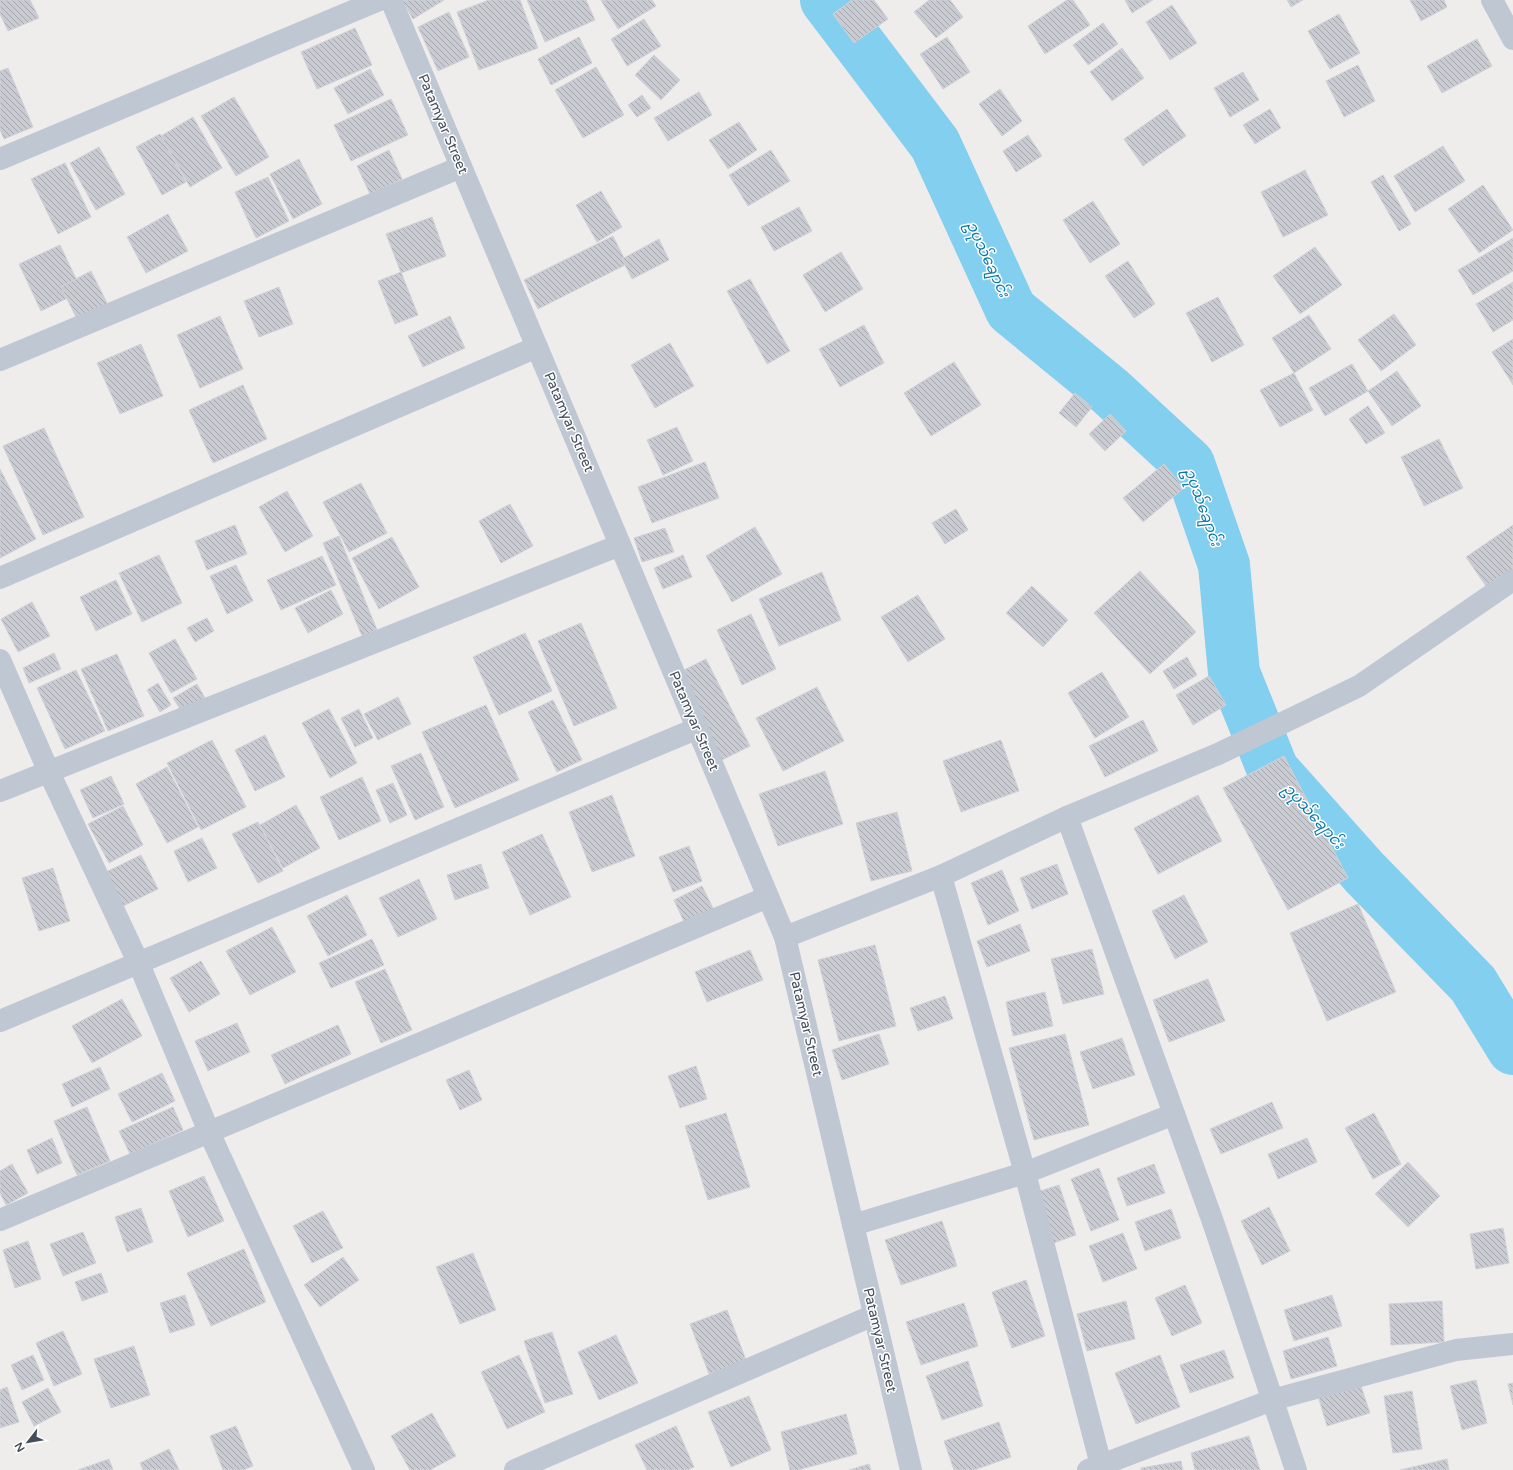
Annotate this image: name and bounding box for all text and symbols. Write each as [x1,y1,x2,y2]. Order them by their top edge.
street label: Patamyar Street [414,71,472,177]
water label: ဥပုသ်ချောင်း [960,217,1016,302]
street label: Patamyar Street [540,369,598,475]
water label: ဥပုသ်ချောင်း [1178,465,1228,550]
street label: Patamyar Street [665,668,723,774]
water label: ဥပုသ်ချောင်း [1278,778,1350,855]
street label: Patamyar Street [786,970,826,1079]
street label: Patamyar Street [860,1286,900,1395]
north arrow [8,1422,48,1462]
text: N [12,1440,28,1454]

